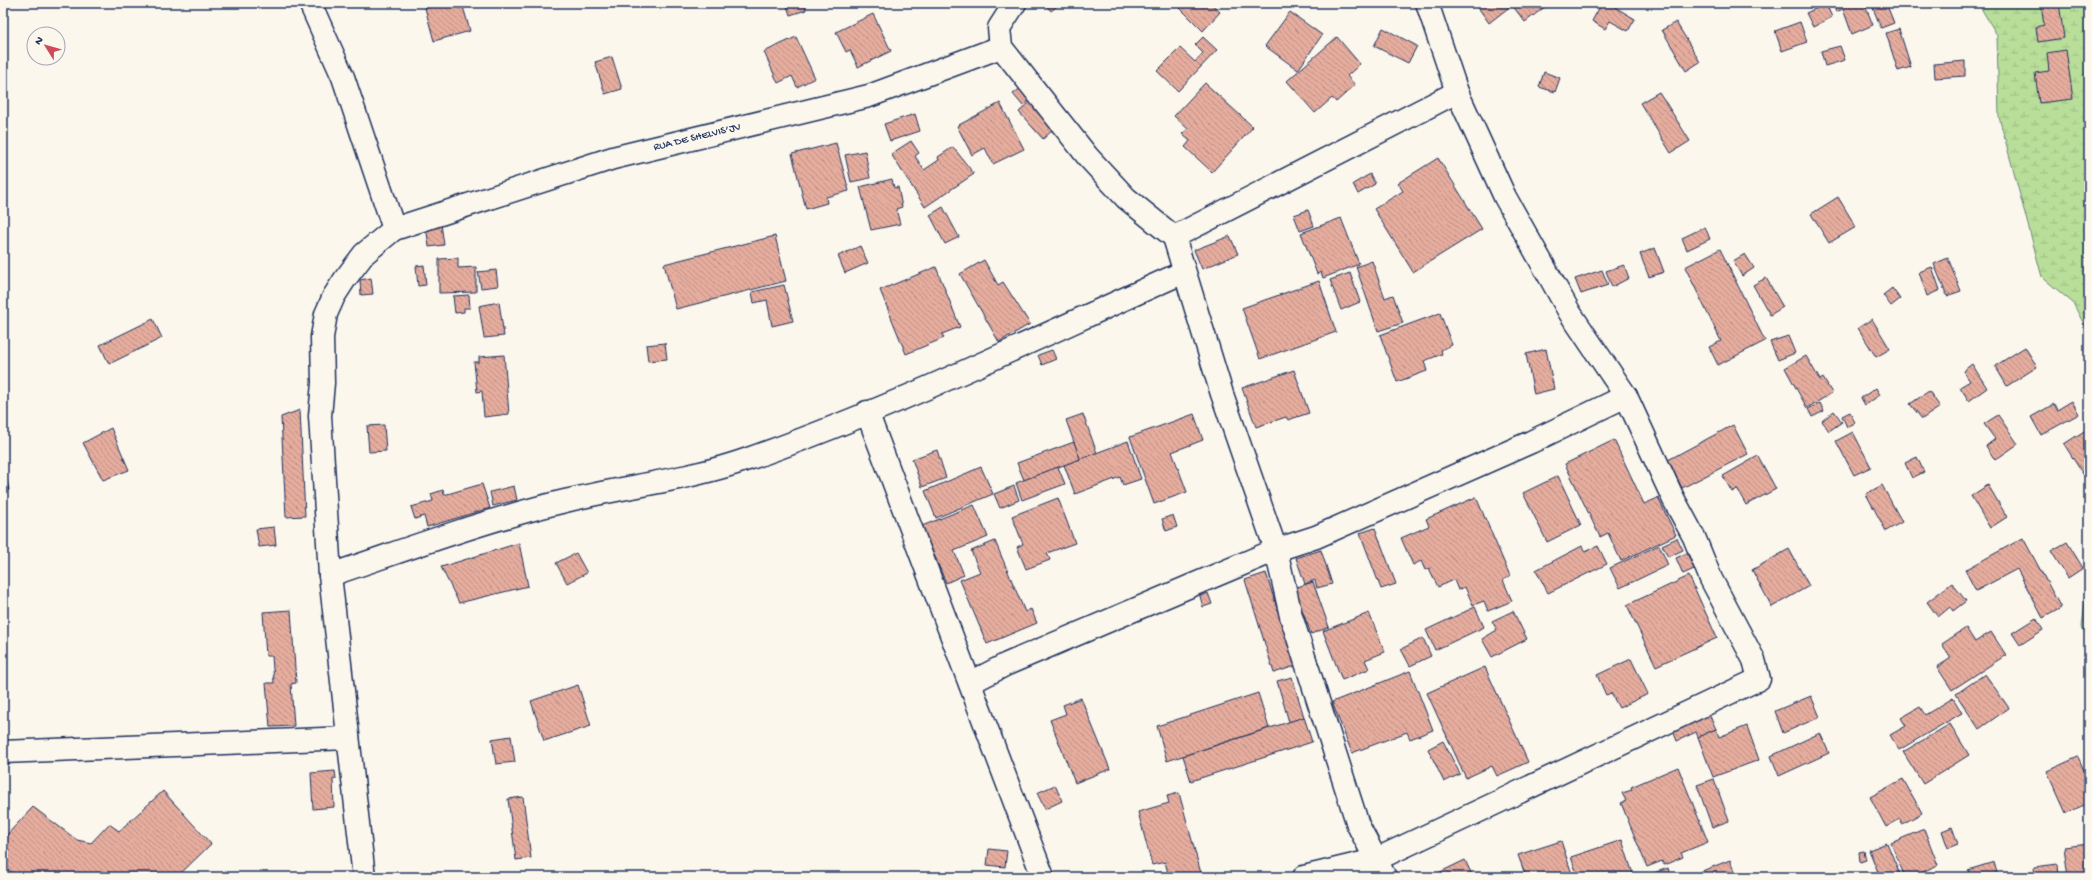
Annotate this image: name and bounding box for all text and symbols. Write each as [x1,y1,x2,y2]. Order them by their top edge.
north arrow [26,26,66,66]
text: N [33,35,47,48]
street label: RUA DE SHELVIS’JV [652,121,742,154]

